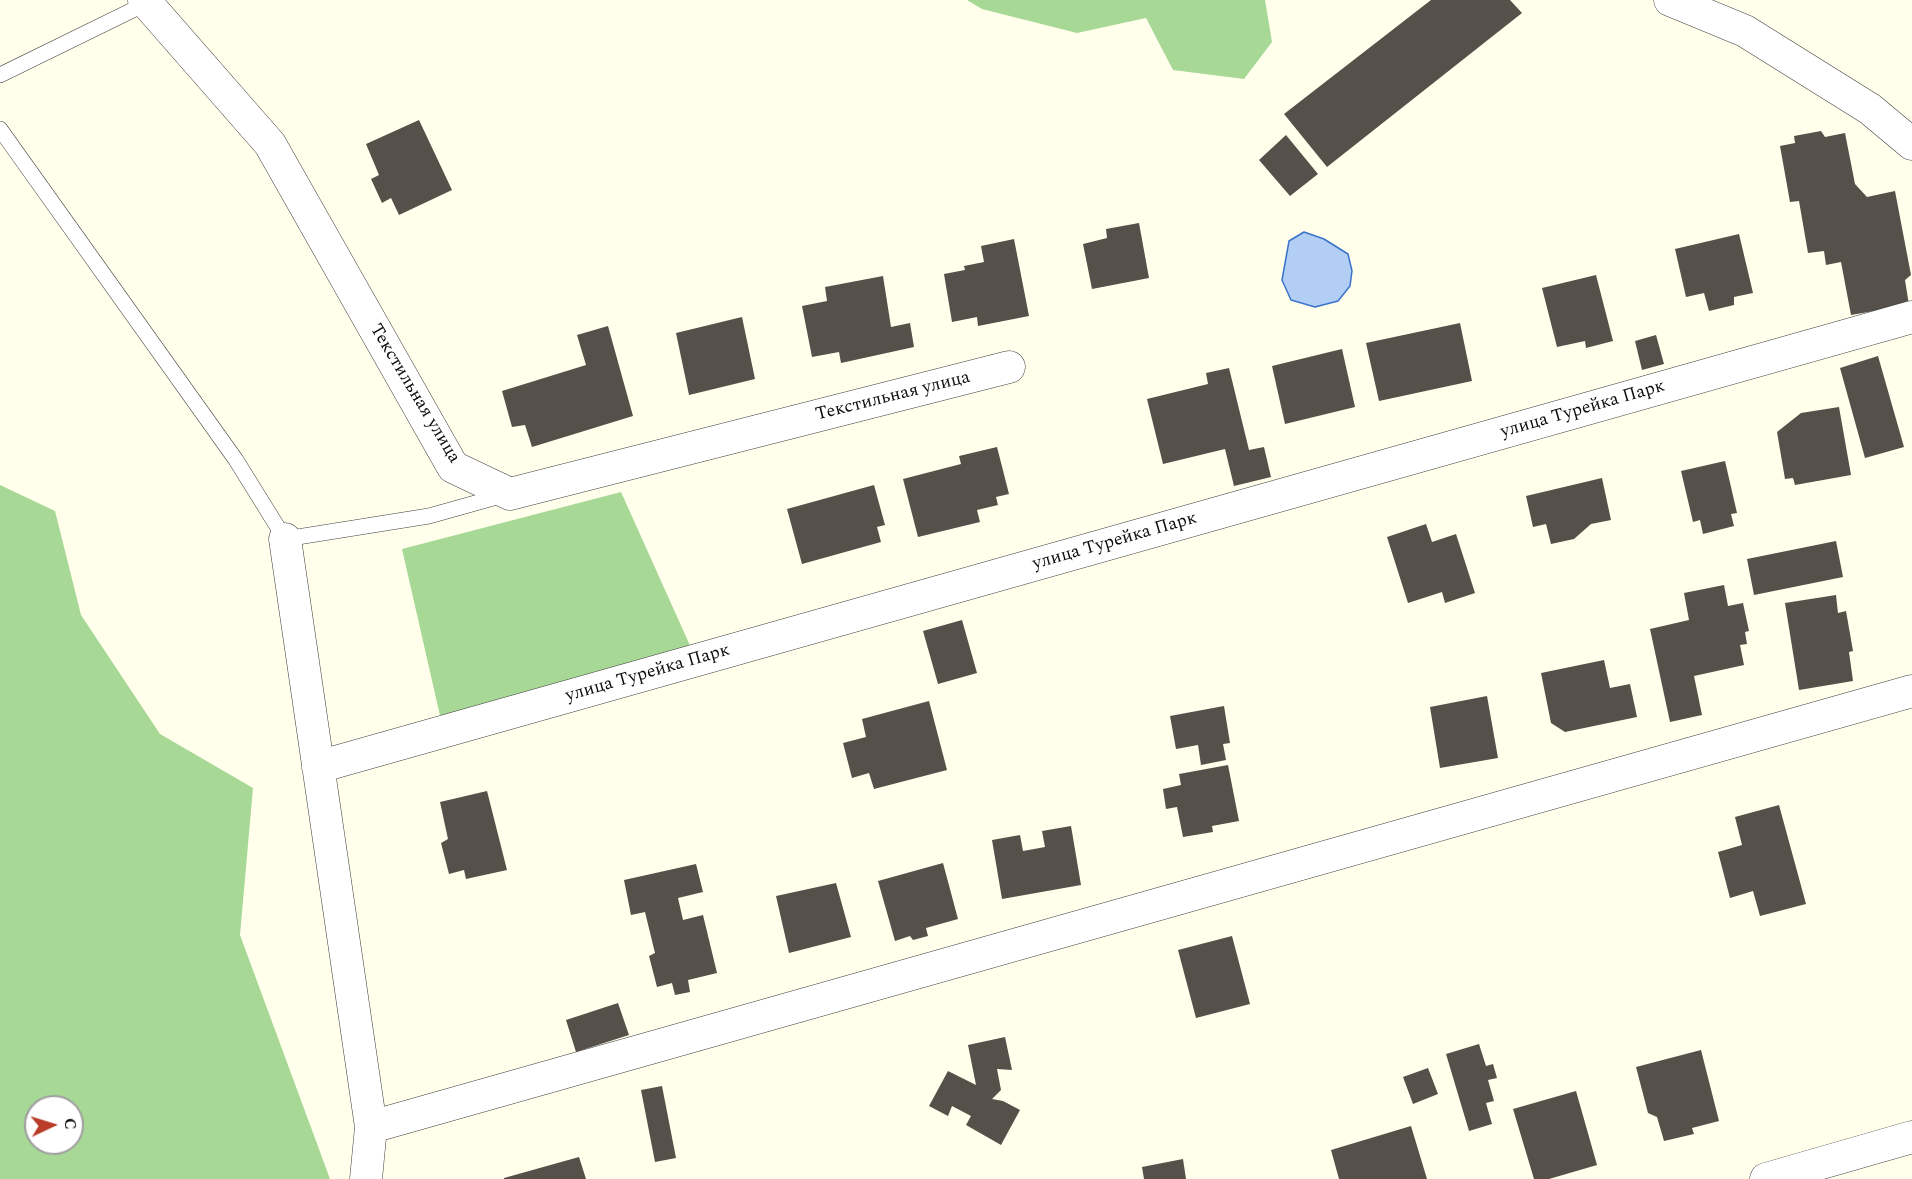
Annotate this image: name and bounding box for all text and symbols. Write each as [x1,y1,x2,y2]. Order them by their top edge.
street label: Текстильная улица [364,321,464,467]
street label: Текстильная улица [813,367,973,427]
street label: улица Турейка Парк [1498,376,1668,444]
street label: улица Турейка Парк [1030,508,1200,576]
street label: улица Турейка Парк [563,640,733,708]
north arrow [24,1095,84,1155]
text: С [58,1117,82,1130]

